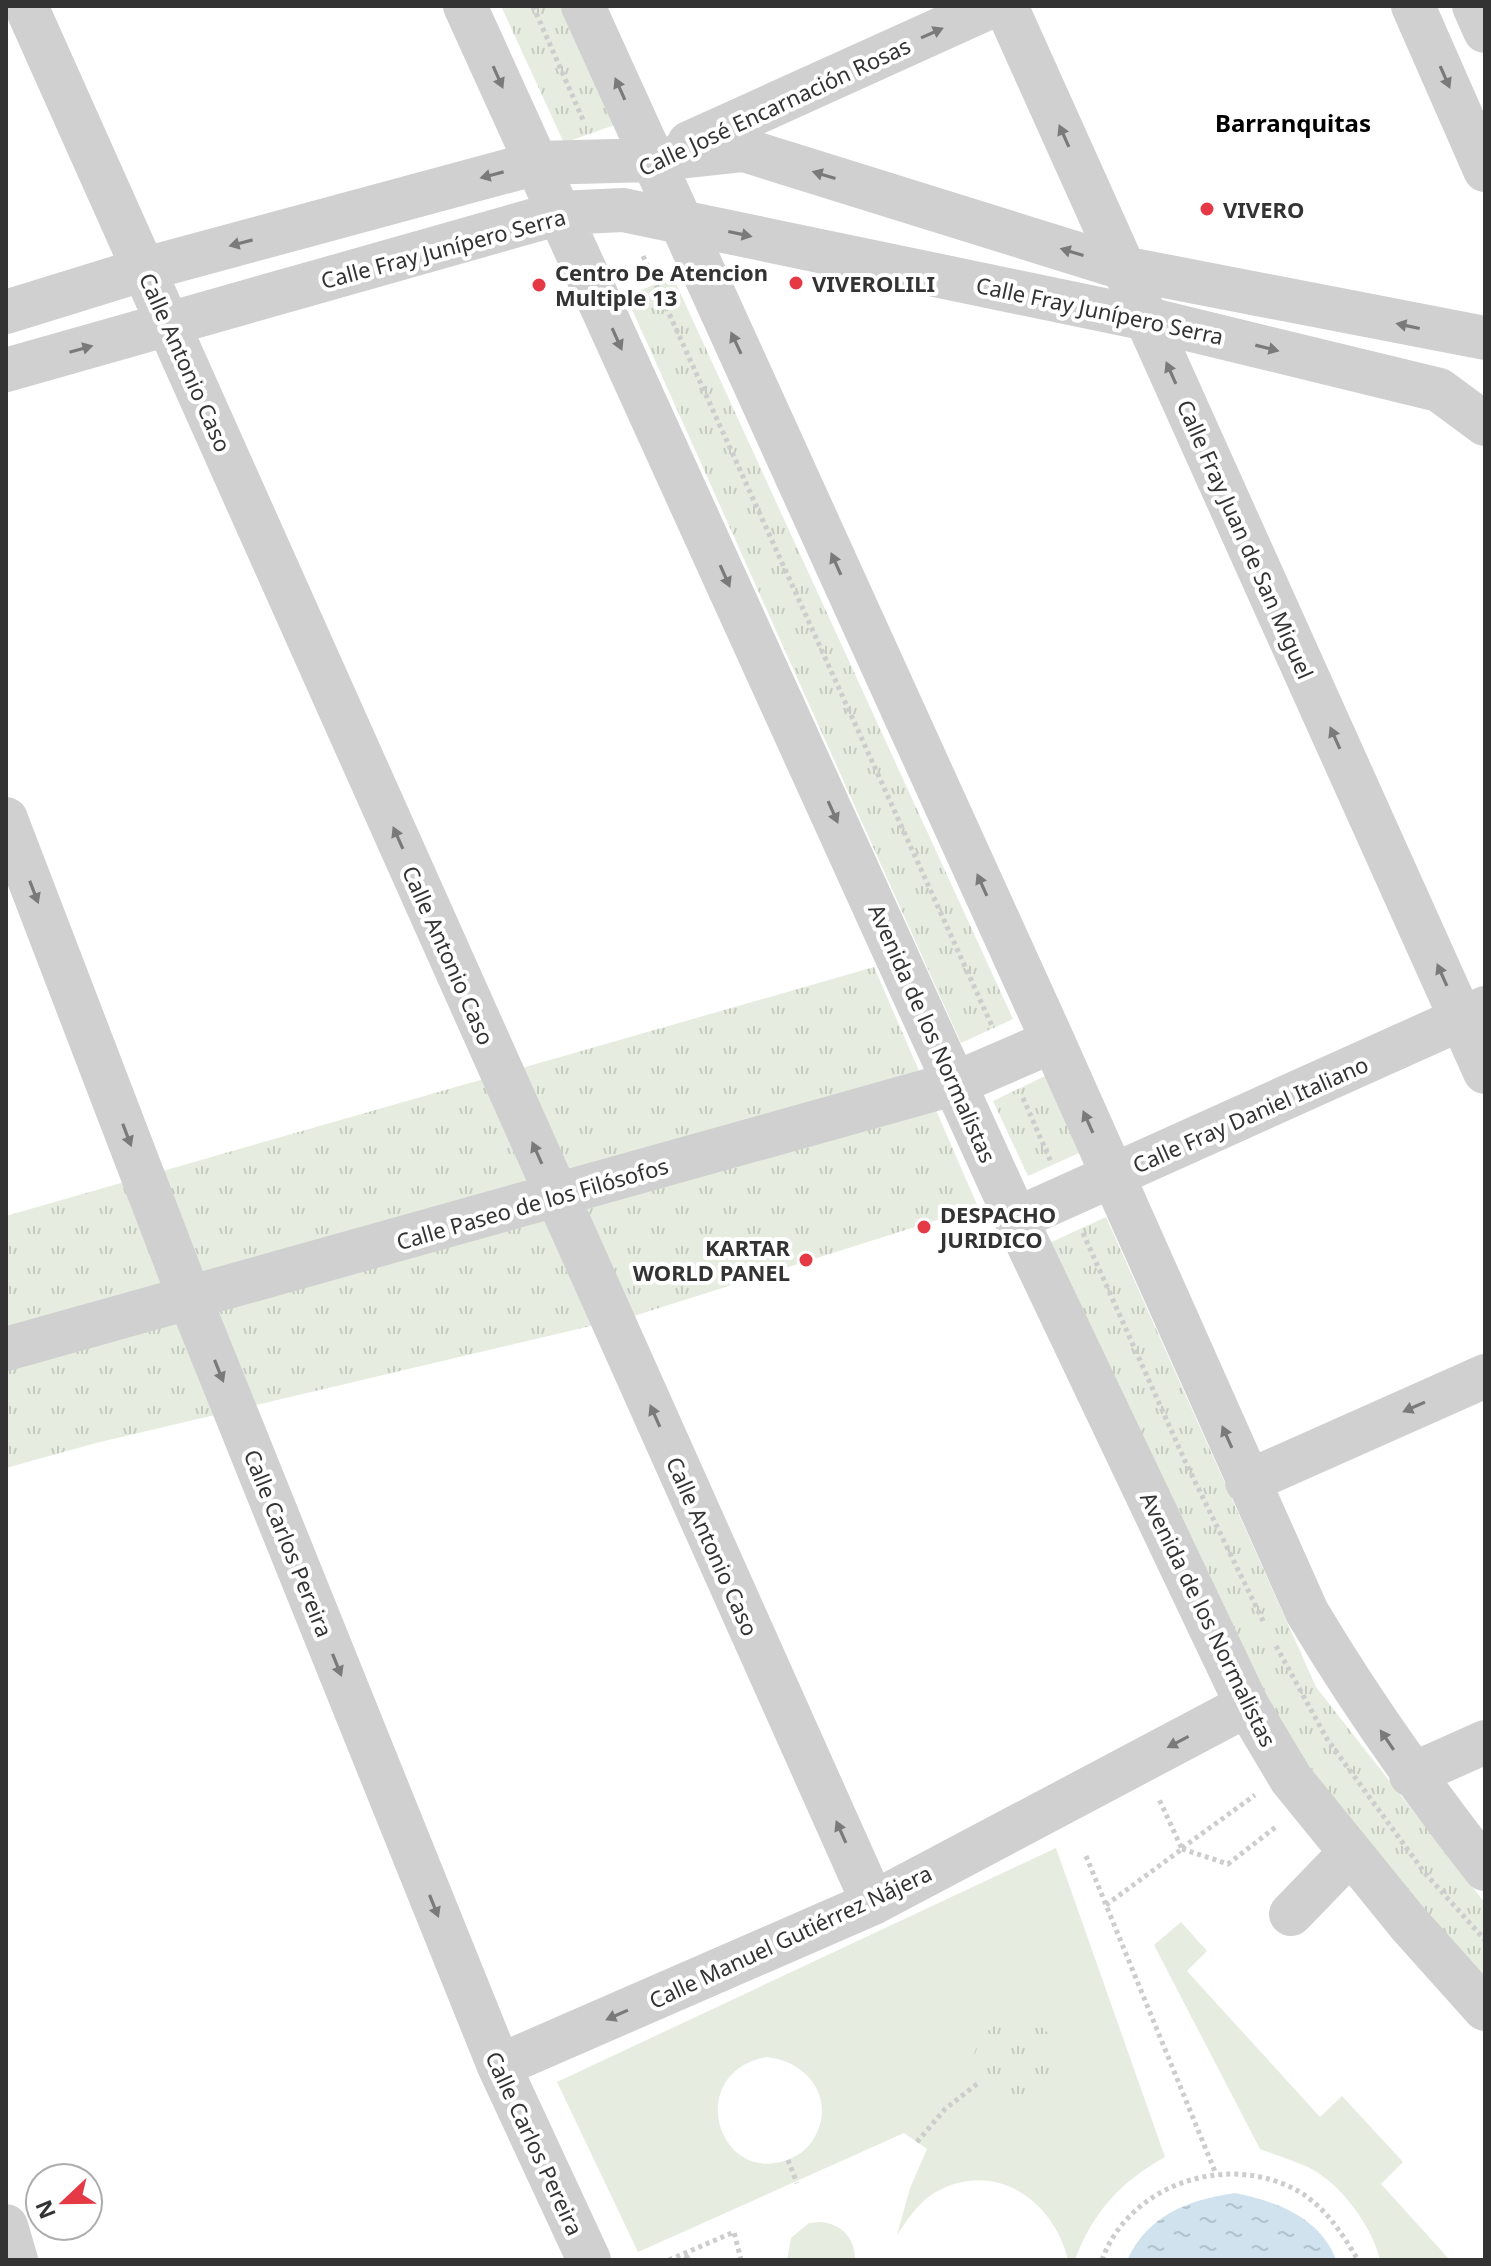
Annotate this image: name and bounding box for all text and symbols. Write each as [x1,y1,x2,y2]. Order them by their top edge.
one-way arrow [921,26,944,40]
street label: Calle José Encarnación Rosas [633,30,915,182]
one-way arrow [491,65,504,89]
one-way arrow [1438,66,1451,89]
one-way arrow [613,77,627,100]
district label: Barranquitas [1215,106,1371,139]
one-way arrow [1058,124,1071,148]
one-way arrow [812,168,836,180]
one-way arrow [479,170,504,182]
place label: VIVERO [1223,194,1304,224]
marker: VIVERO [1198,200,1216,218]
street label: Calle Fray Junípero Serra [317,201,569,295]
one-way arrow [727,228,752,241]
one-way arrow [228,238,253,250]
one-way arrow [1060,245,1084,258]
place label: Centro De Atencion Multiple 13 [555,257,768,312]
street label: Calle Antonio Caso [133,268,239,456]
place label: VIVEROLILI [812,268,935,298]
street label: Calle Fray Junípero Serra [974,269,1226,351]
marker: VIVEROLILI [787,274,805,292]
marker: Centro De Atencion Multiple 13 [530,276,548,294]
one-way arrow [1395,319,1420,332]
one-way arrow [611,327,624,351]
one-way arrow [729,331,743,355]
one-way arrow [70,342,94,355]
one-way arrow [1255,342,1280,355]
one-way arrow [1165,361,1178,385]
street label: Calle Fray Juan de San Miguel [1171,395,1321,683]
one-way arrow [830,552,843,576]
one-way arrow [718,564,732,587]
one-way arrow [1328,726,1342,749]
one-way arrow [826,800,840,824]
one-way arrow [391,827,404,850]
street label: Calle Antonio Caso [396,861,502,1049]
one-way arrow [975,873,989,896]
one-way arrow [28,880,41,904]
street label: Avenida de los Normalistas [862,899,1004,1167]
one-way arrow [1435,963,1448,987]
street label: Calle Fray Daniel Italiano [1127,1048,1373,1180]
one-way arrow [1082,1110,1095,1133]
one-way arrow [121,1123,134,1147]
one-way arrow [531,1141,544,1165]
street label: Calle Paseo de los Filósofos [393,1150,671,1256]
place label: DESPACHO JURIDICO [938,1199,1056,1254]
marker: DESPACHO JURIDICO [915,1218,933,1236]
place label: KARTAR WORLD PANEL [633,1232,791,1287]
marker: KARTAR WORLD PANEL [797,1251,815,1269]
one-way arrow [213,1359,226,1383]
one-way arrow [1402,1401,1426,1414]
one-way arrow [648,1404,661,1428]
one-way arrow [1220,1425,1234,1448]
street label: Calle Carlos Pereira [238,1445,340,1641]
street label: Calle Antonio Caso [660,1452,766,1640]
street label: Avenida de los Normalistas [1134,1487,1284,1751]
one-way arrow [331,1653,344,1677]
one-way arrow [1380,1729,1395,1750]
one-way arrow [1167,1734,1189,1748]
one-way arrow [834,1820,848,1844]
street label: Calle Manuel Gutiérrez Nájera [644,1857,936,2015]
one-way arrow [428,1894,441,1918]
one-way arrow [606,2008,629,2021]
street label: Calle Carlos Pereira [479,2046,591,2240]
north arrow [24,2162,104,2242]
text: N [27,2196,62,2224]

